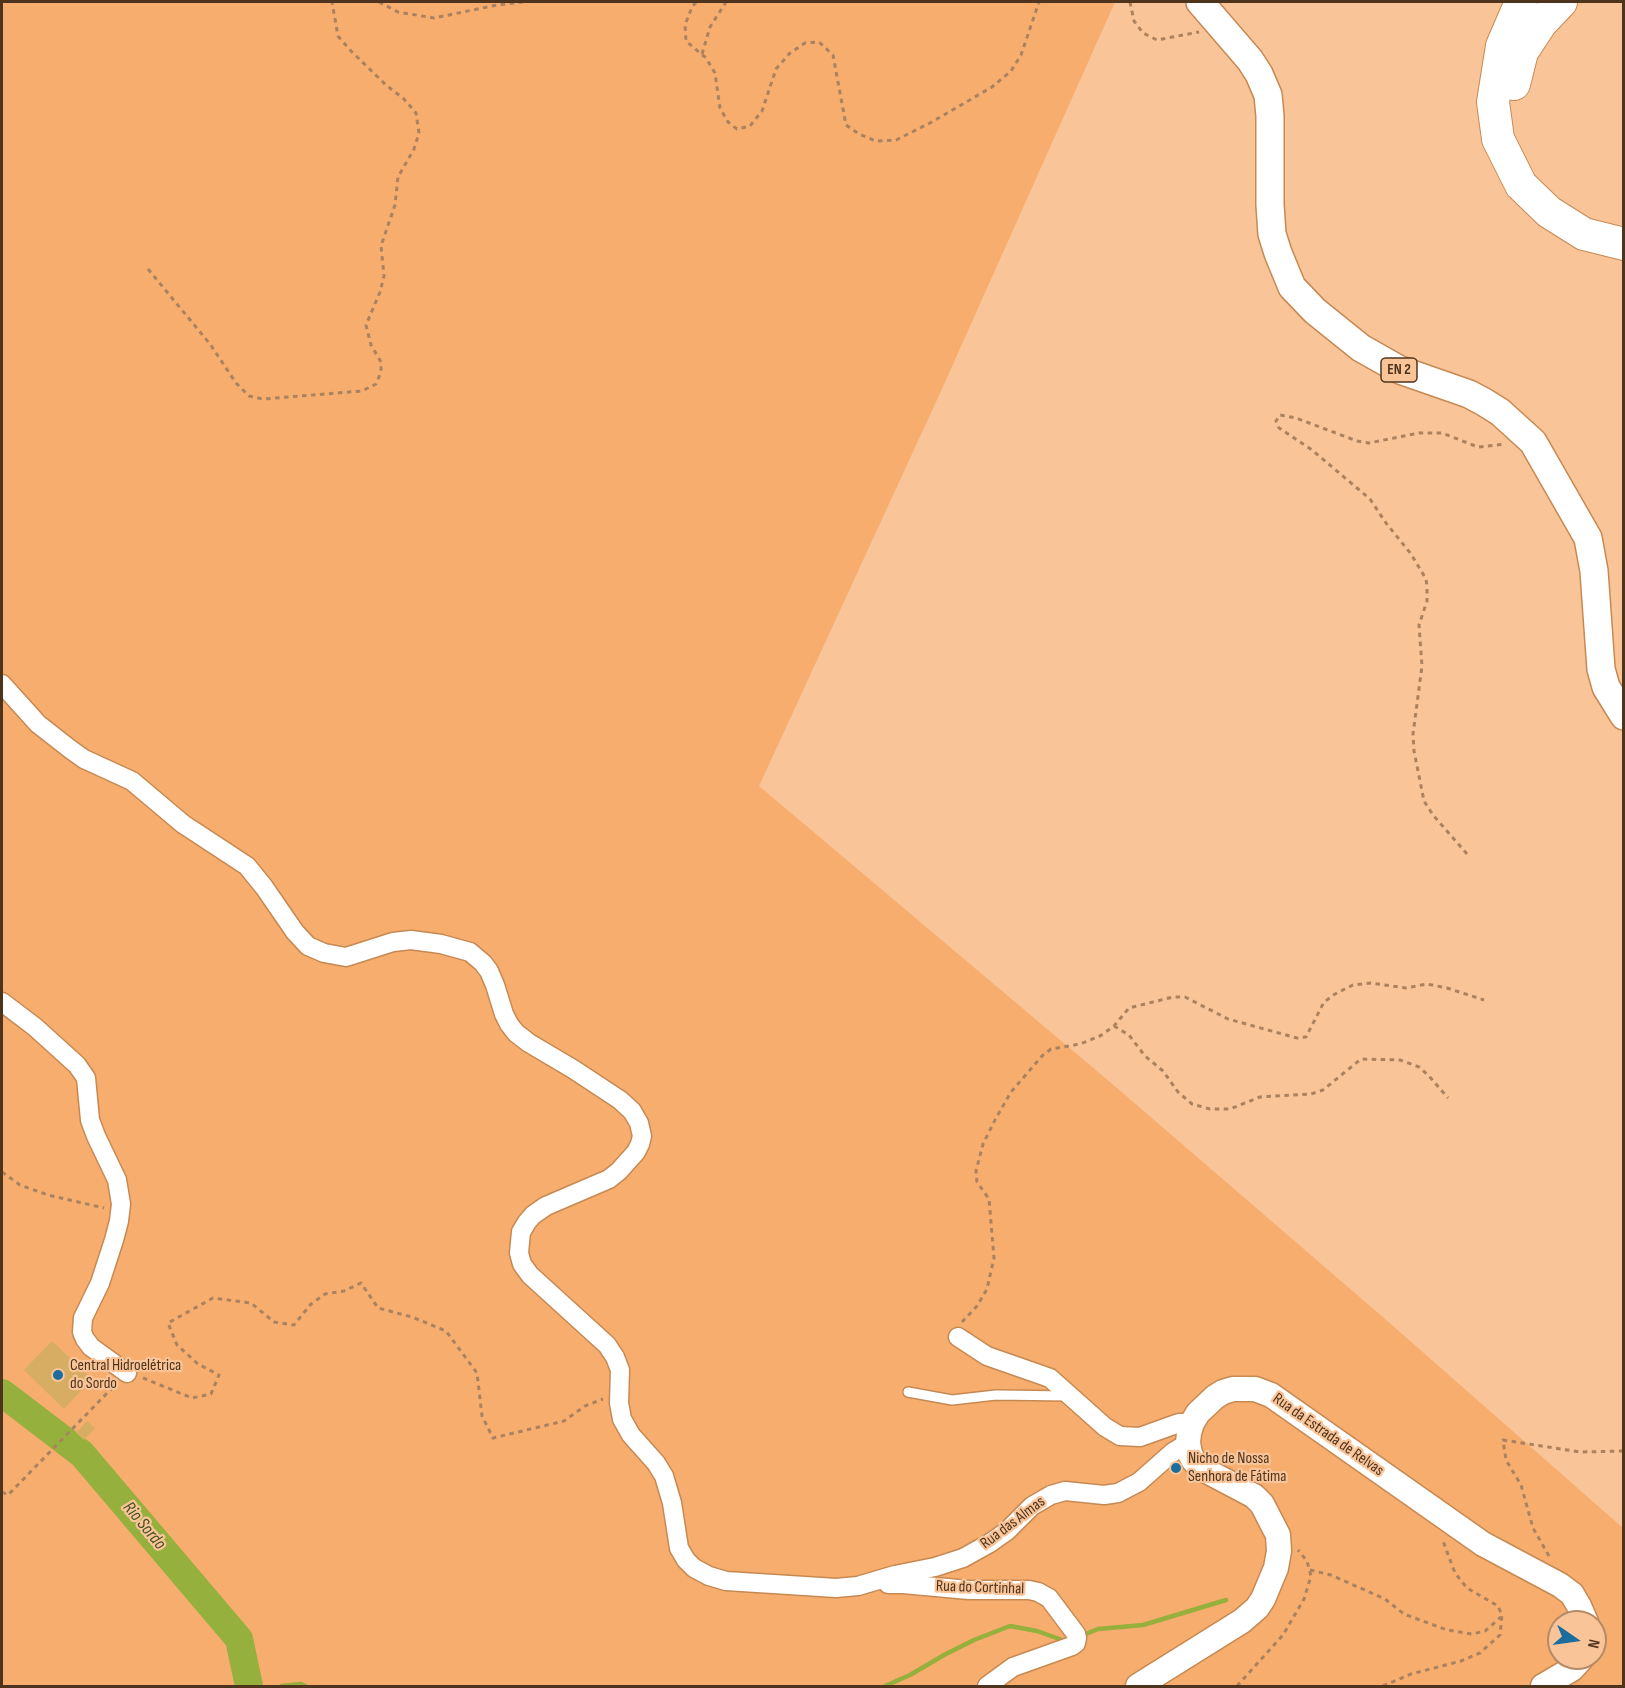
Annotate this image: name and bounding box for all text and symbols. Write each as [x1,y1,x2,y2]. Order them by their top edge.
road number: EN 2 [1381,358,1417,382]
place label: Central Hidroelétrica do Sordo [70,1356,181,1394]
marker: Central Hidroelétrica do Sordo [51,1368,65,1382]
street label: Rua da Estrada de Relvas [1269,1389,1387,1481]
place label: Nicho de Nossa Senhora de Fátima [1188,1449,1287,1487]
marker: Nicho de Nossa Senhora de Fátima [1169,1461,1183,1475]
street label: Rua das Almas [977,1492,1049,1554]
water label: Rio Sordo [118,1498,170,1554]
street label: Rua do Cortinhal [936,1577,1024,1599]
north arrow [1547,1610,1607,1670]
text: N [1583,1637,1603,1650]

